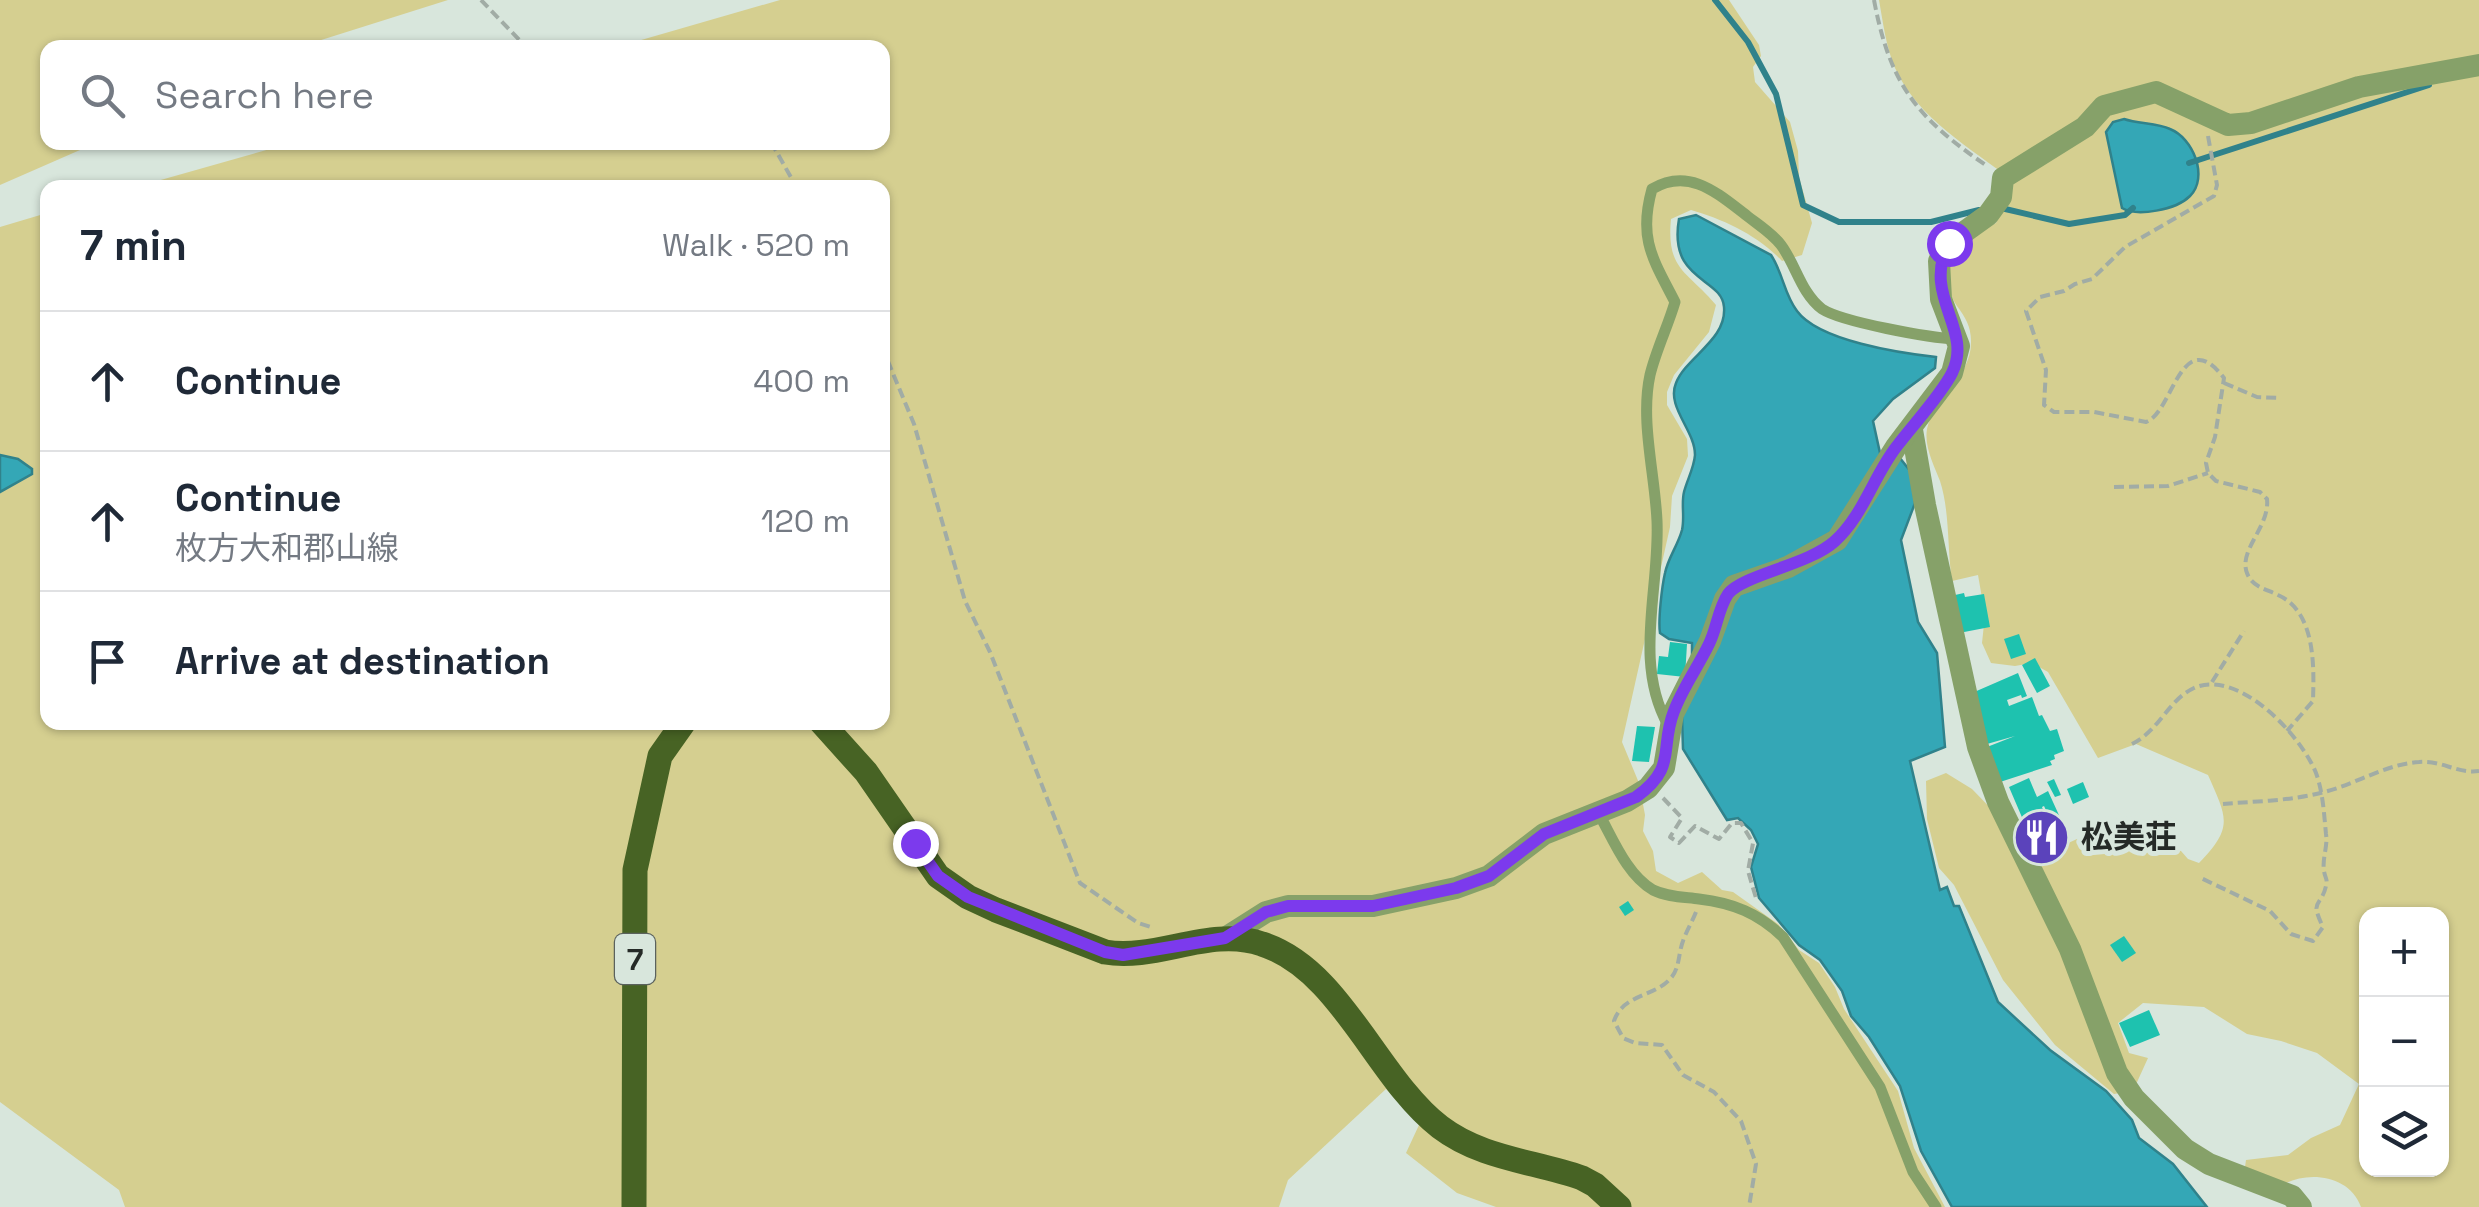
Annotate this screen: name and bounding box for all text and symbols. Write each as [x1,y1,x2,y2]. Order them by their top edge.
search box [40,40,890,150]
icon: search [75,68,130,123]
text: Search here [155,71,374,119]
text: 7 min [80,219,187,272]
route start [1927,221,1973,267]
text: Walk · 520 m [662,225,850,265]
icon: ahead [80,354,135,409]
text: Continue [175,357,341,405]
text: 400 m [753,361,850,401]
text: Continue [175,474,341,522]
icon: ahead [80,494,135,549]
text: 120 m [761,501,850,541]
text: 枚方大和郡山線 [175,528,399,568]
icon: arrive [80,634,135,689]
text: Arrive at destination [175,637,550,685]
restaurant icon: 松美荘 [2012,807,2072,867]
place label: 松美荘 [2081,817,2177,857]
route end [893,821,939,867]
map controls [2359,907,2449,1177]
button: + [2359,907,2449,997]
road number: 7 [615,934,655,984]
button: − [2359,997,2449,1087]
button: layers [2359,1087,2449,1177]

